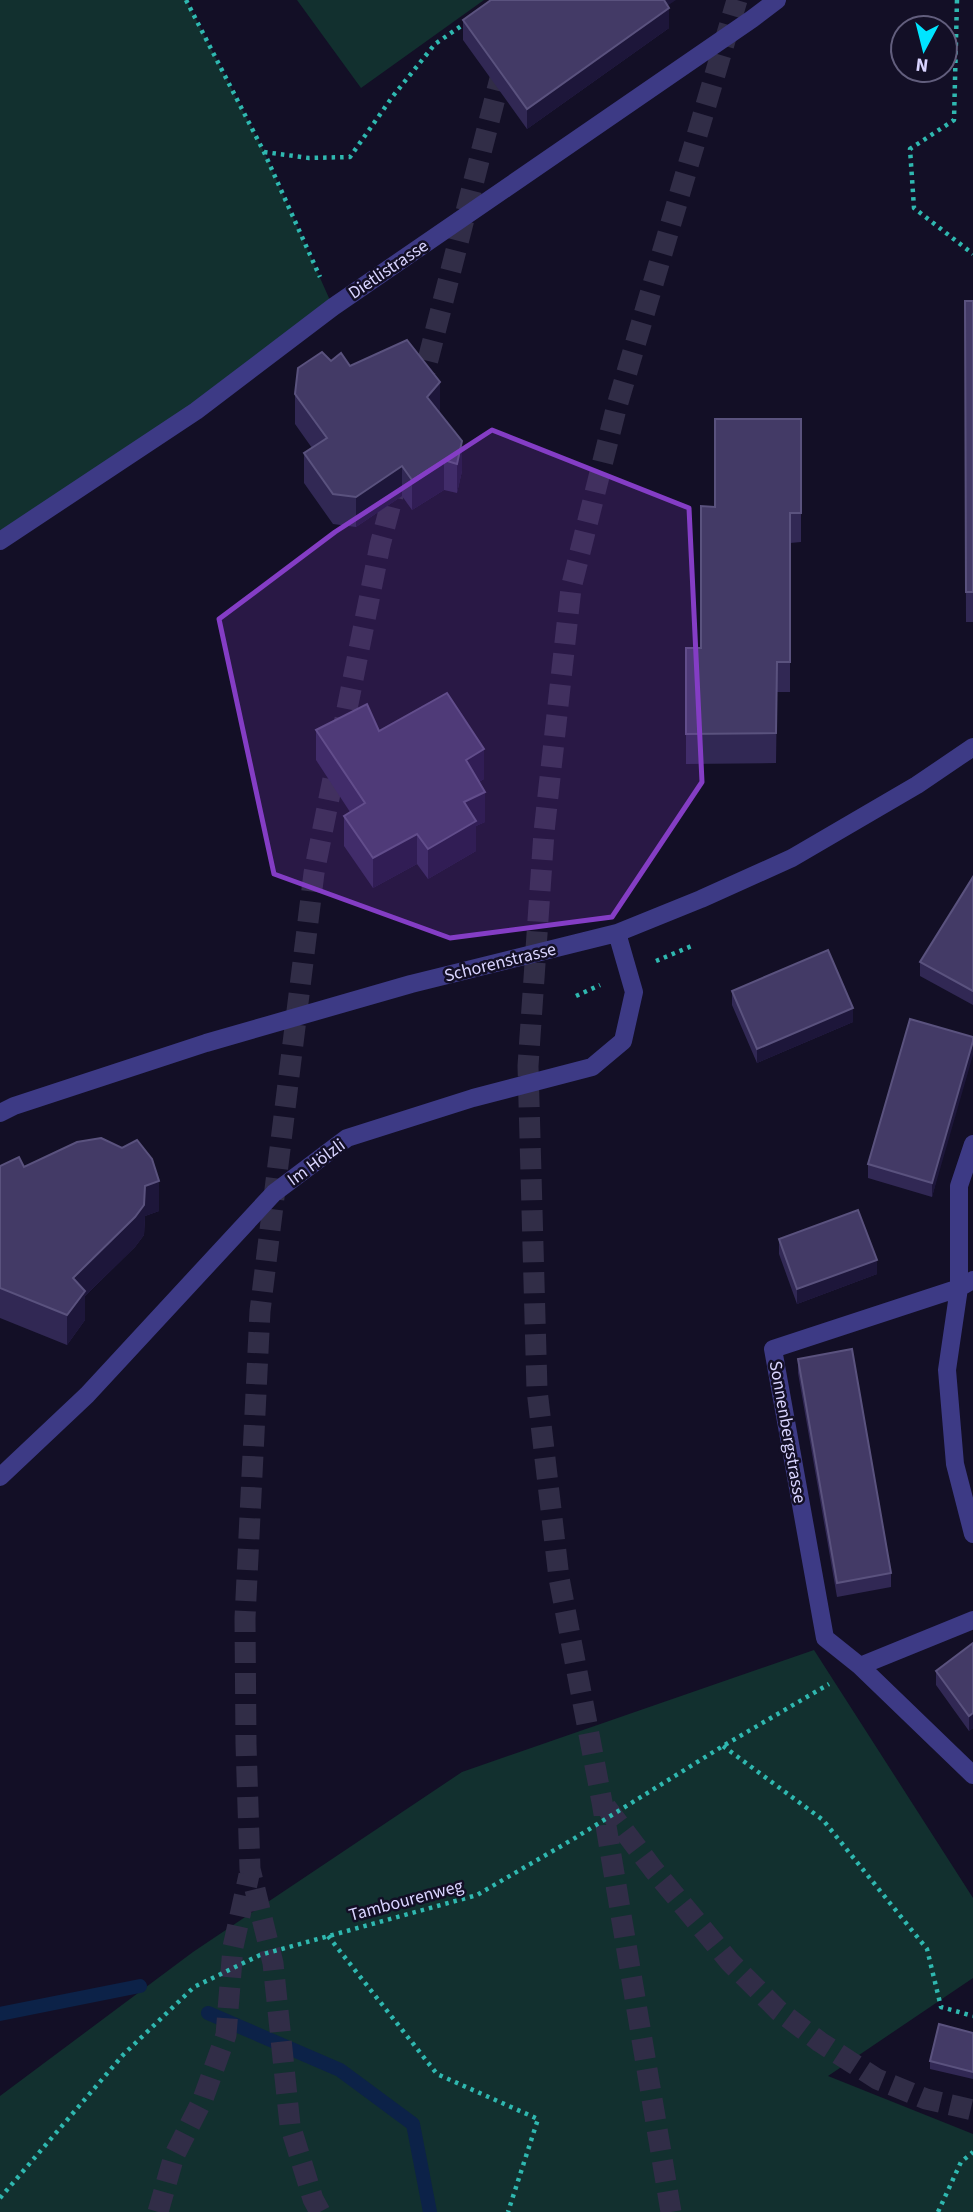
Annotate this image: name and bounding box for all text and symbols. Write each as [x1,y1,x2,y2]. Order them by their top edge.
north arrow [889,14,959,84]
text: N [914,50,930,79]
street label: Dietlistrasse [343,233,433,305]
street label: Schorenstrasse [442,937,559,988]
street label: Im Hölzli [282,1133,350,1192]
street label: Sonnenbergstrasse [763,1359,812,1505]
street label: Tambourenweg [346,1873,466,1928]

